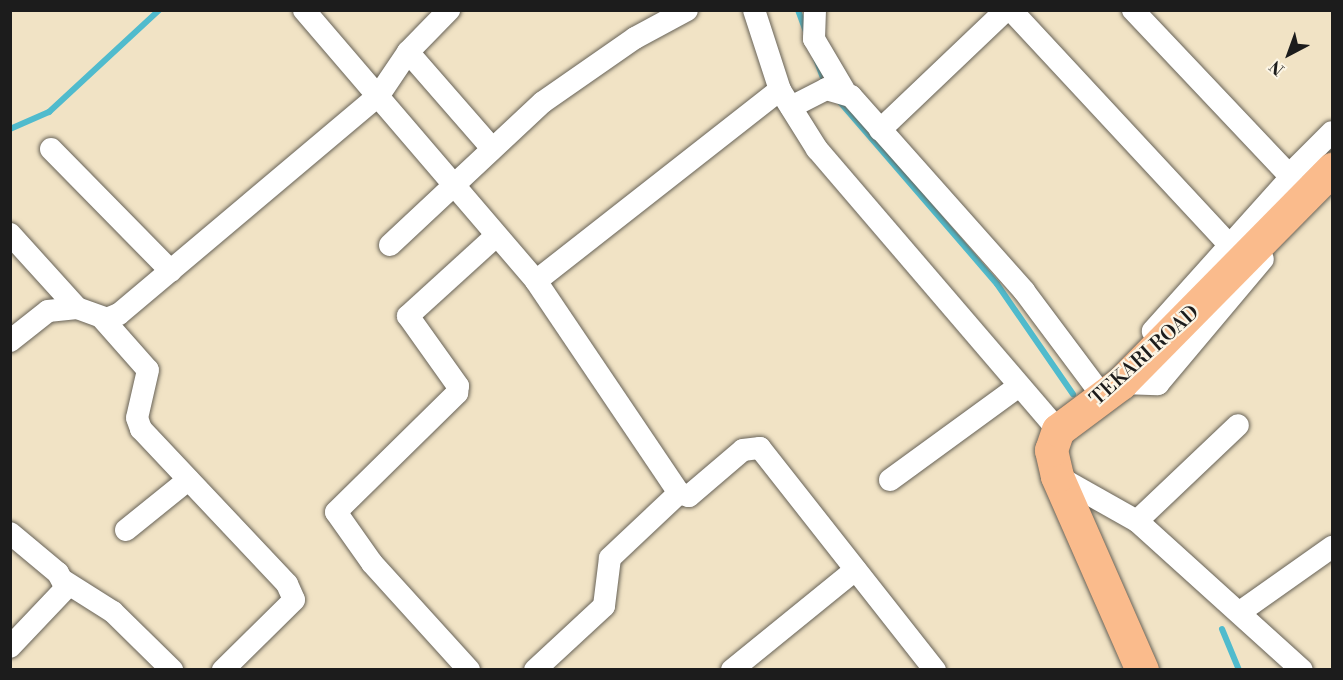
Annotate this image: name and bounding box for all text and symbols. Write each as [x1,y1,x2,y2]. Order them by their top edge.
north arrow [1259,24,1319,84]
text: N [1266,56,1289,79]
street label: TEKARI ROAD [1086,301,1204,411]

